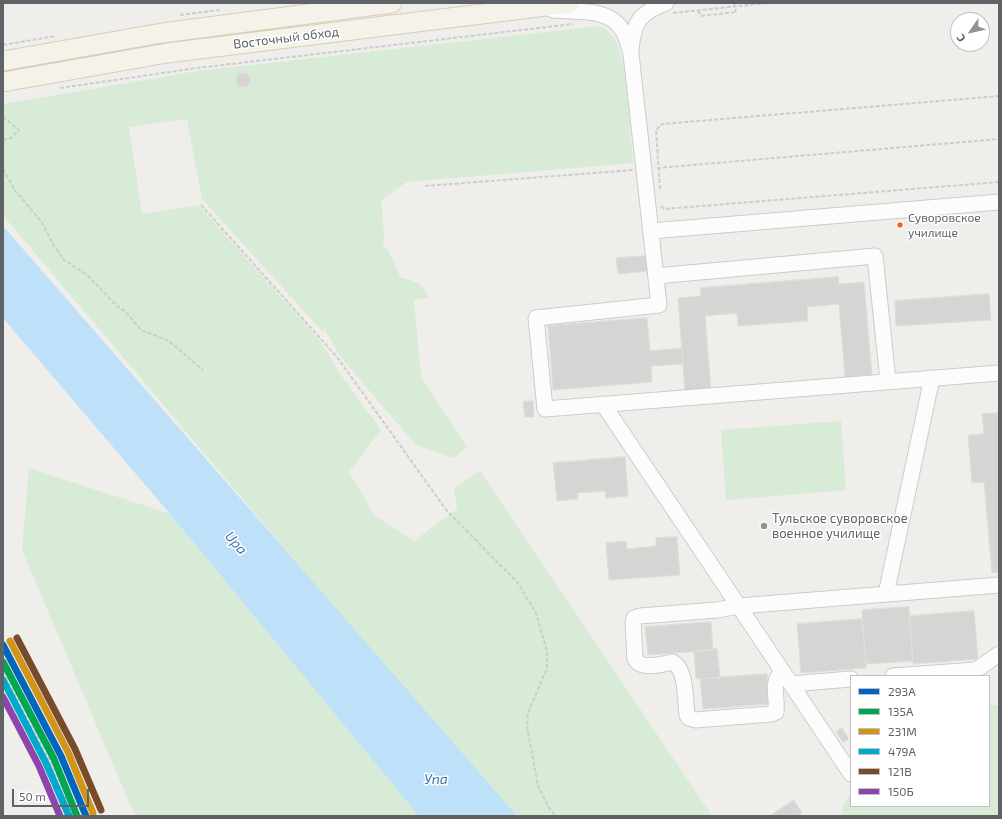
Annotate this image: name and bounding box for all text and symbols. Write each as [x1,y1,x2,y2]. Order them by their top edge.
north arrow [950,12,990,52]
street label: Восточный обход [232,24,340,52]
text: С [953,32,968,45]
place label: Суворовское училище [908,211,981,239]
marker: Суворовское училище [895,220,905,230]
place label: Тульское суворовское военное училище [772,511,908,542]
marker: Тульское суворовское военное училище [759,521,769,531]
water label: Upa [221,528,251,558]
legend [850,675,990,807]
text: 293А [888,684,916,698]
text: 135А [888,704,913,718]
text: 231М [888,724,917,738]
text: 479А [888,744,916,758]
text: 121В [888,764,912,778]
water label: Упа [424,771,448,787]
scale bar [14,781,91,807]
text: 150Б [888,784,914,798]
text: 50 m [19,789,46,803]

